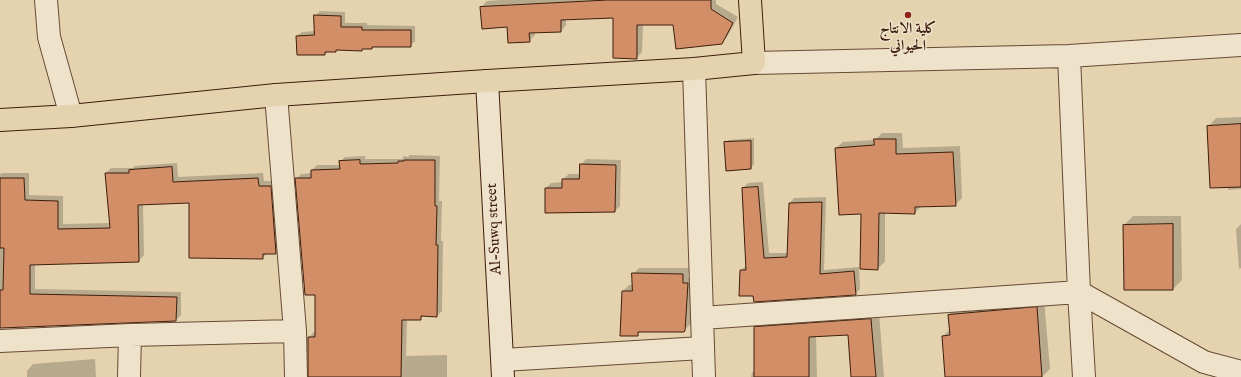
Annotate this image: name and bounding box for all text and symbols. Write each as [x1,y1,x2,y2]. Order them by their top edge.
marker: كلية الانتاج الحيواني [903,10,913,20]
place label: كلية الانتاج الحيواني [879,21,937,56]
street label: Al-Suwq street [484,183,506,275]

